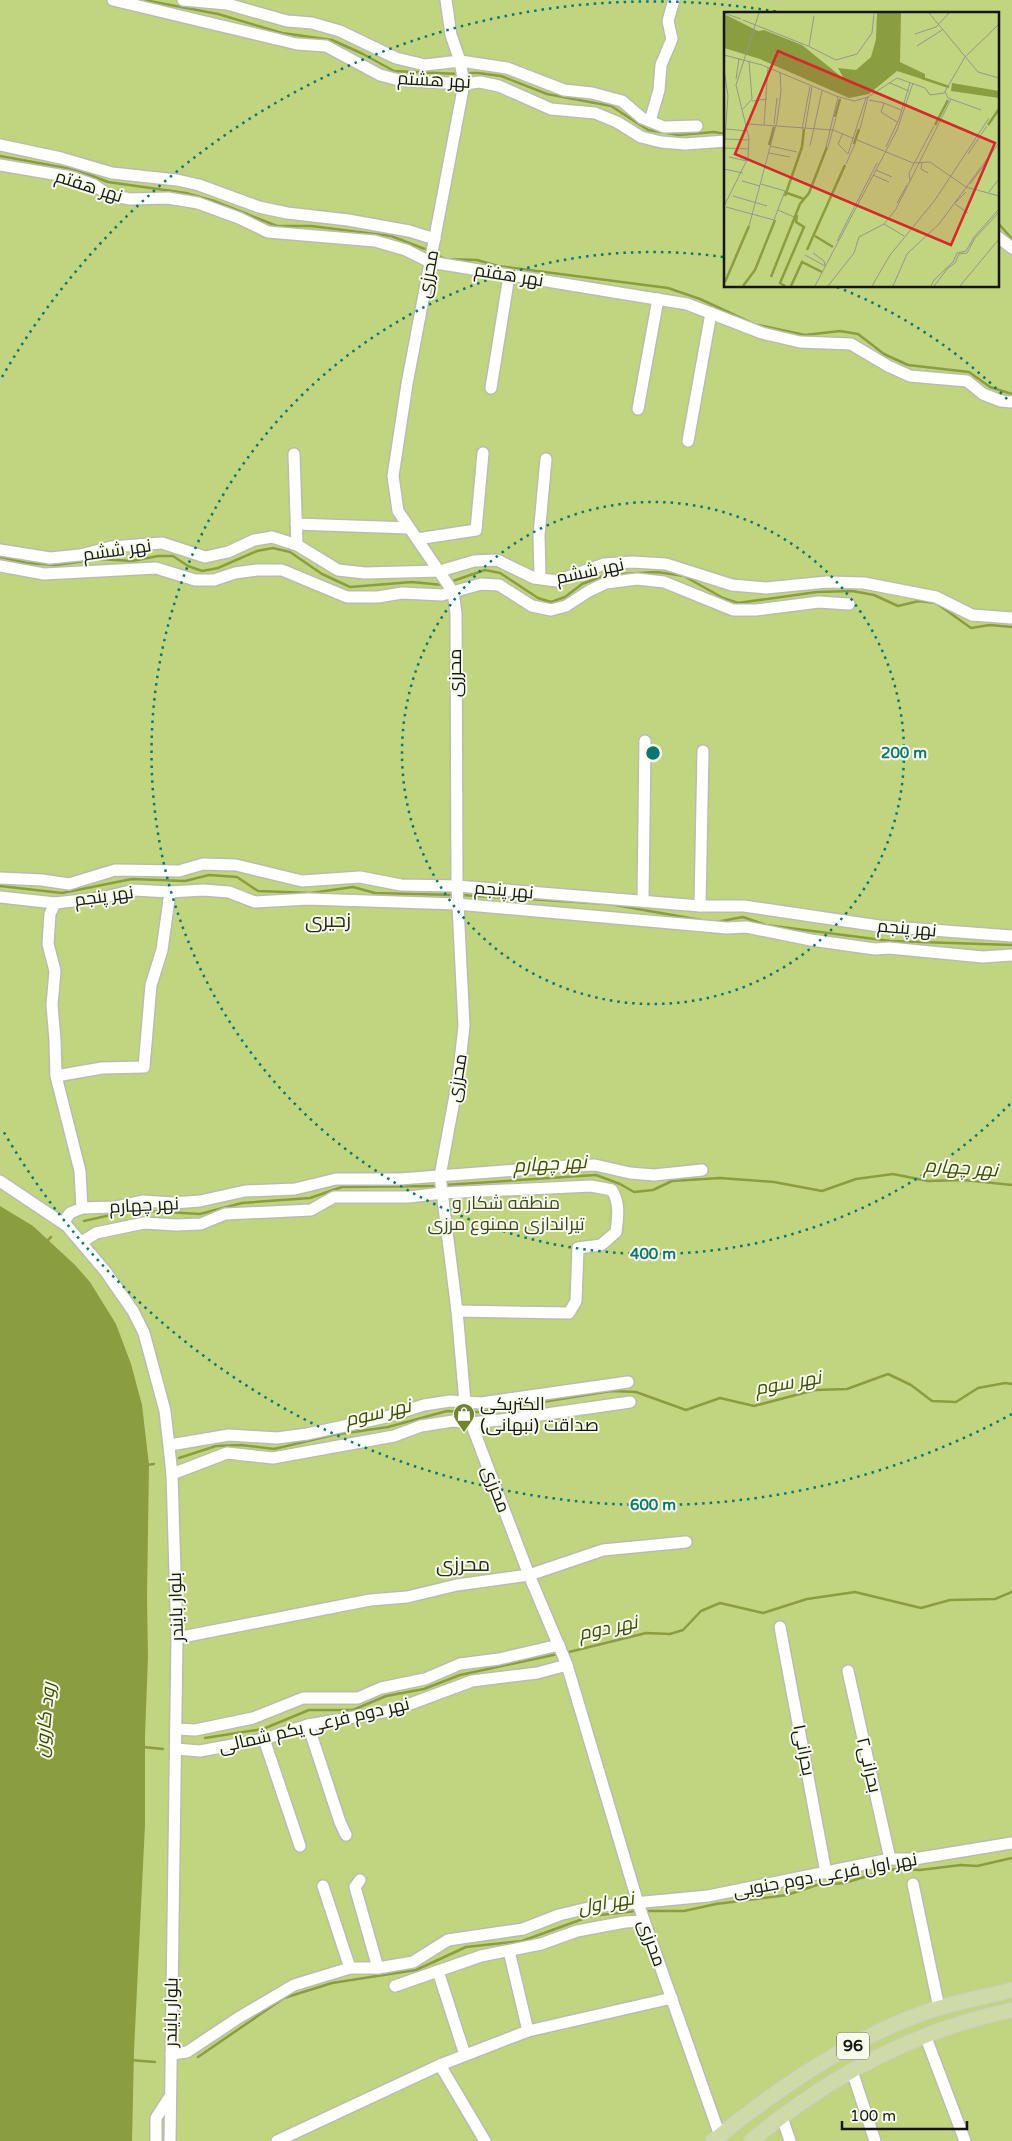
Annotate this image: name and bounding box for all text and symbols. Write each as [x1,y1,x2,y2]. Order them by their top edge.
inset map [724,12,1000,288]
street label: نهر هشتم [397,67,471,94]
street label: نهر هفتم [52,165,126,208]
street label: محرزی [413,248,443,300]
street label: نهر هفتم [473,259,545,292]
street label: نهر ششم [81,534,153,567]
street label: نهر ششم [554,553,626,590]
street label: محرزی [444,649,466,697]
centre of rings [644,744,662,762]
text: 200 m [881,744,927,762]
street label: نهر پنجم [473,876,535,905]
street label: نهر پنجم [73,881,135,912]
district label: زحیری [305,909,351,933]
street label: نهر پنجم [876,914,938,943]
street label: محرزی [442,1052,472,1104]
water label: نهر چهارم [512,1151,589,1179]
water label: نهر چهارم [922,1154,1001,1184]
street label: نهر چهارم [108,1192,180,1219]
park label: منطقه شکار و تیراندازی ممنوع مرزی [428,1192,585,1236]
text: 400 m [630,1245,676,1263]
water label: نهر سوم [752,1366,825,1402]
place label: الکتریکی صداقت (نبهانی) [480,1393,599,1436]
water label: نهر سوم [342,1394,415,1433]
shop icon: الکتریکی صداقت (نبهانی) [452,1402,476,1433]
street label: محرزی [477,1462,515,1516]
text: 600 m [630,1496,676,1514]
district label: محرزی [436,1553,490,1577]
street label: بلوار بایندر [164,1572,188,1643]
water label: نهر دوم [576,1611,642,1647]
water label: رود کارون [30,1680,60,1758]
street label: نهر دوم فرعی یکم شمالی [216,1692,412,1759]
street label: بحرانی۱ [788,1722,820,1778]
street label: بحرانی۲ [852,1735,886,1795]
street label: نهر اول فرعی دوم جنوبی [731,1848,919,1903]
water label: نهر اول [576,1887,638,1919]
street label: محرزی [633,1916,671,1970]
street label: بلوار بایندر [159,1977,183,2048]
road number: 96 [837,2032,869,2060]
scale bar [842,2098,967,2130]
text: 100 m [850,2107,896,2125]

